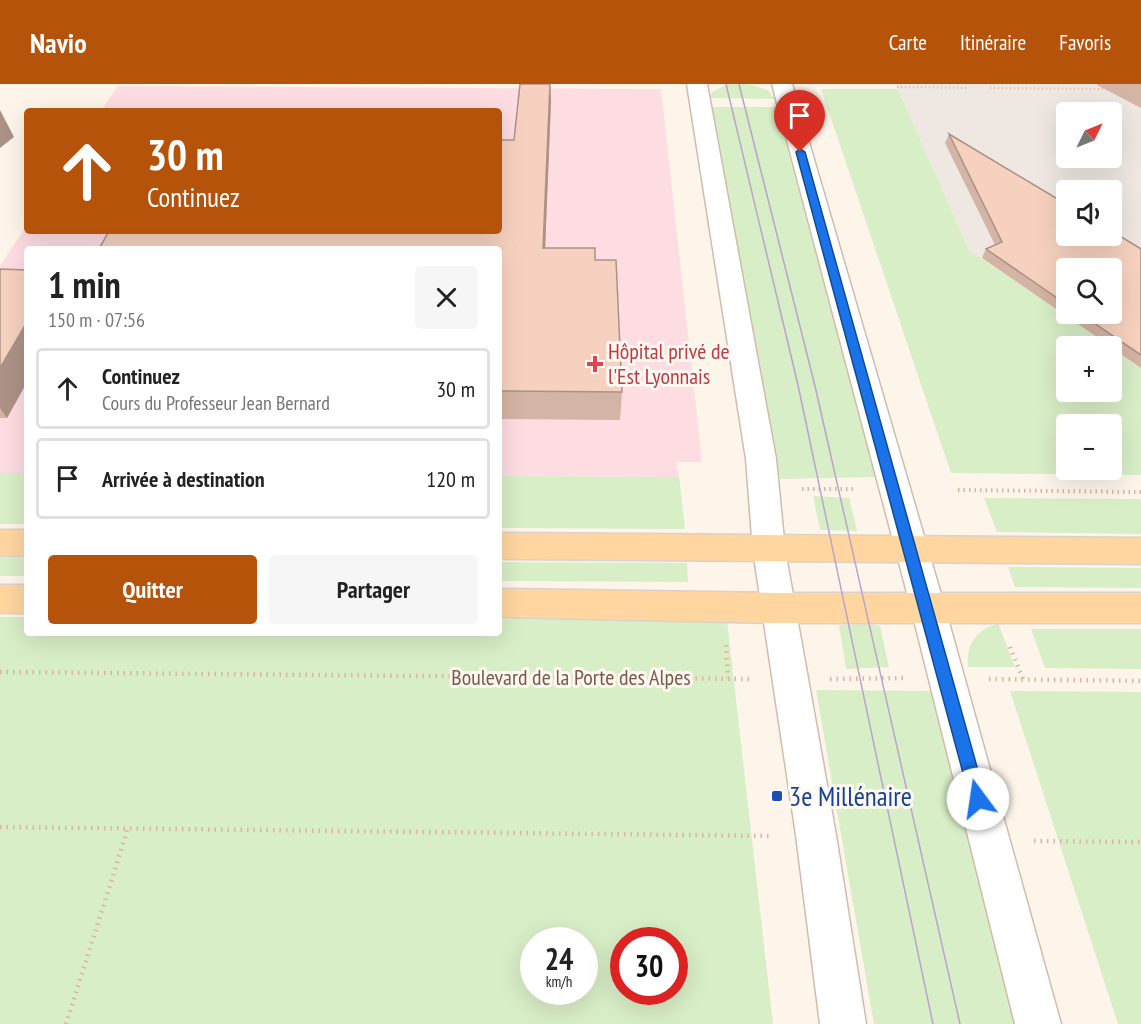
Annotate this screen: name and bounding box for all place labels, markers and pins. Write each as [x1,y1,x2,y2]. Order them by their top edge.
pin [774,90,825,152]
place label: Hôpital privé de l'Est Lyonnais [608,337,730,390]
marker: Hôpital privé de l'Est Lyonnais [586,355,604,373]
place label: 3e Millénaire [789,779,912,813]
marker: 3e Millénaire [770,789,784,803]

